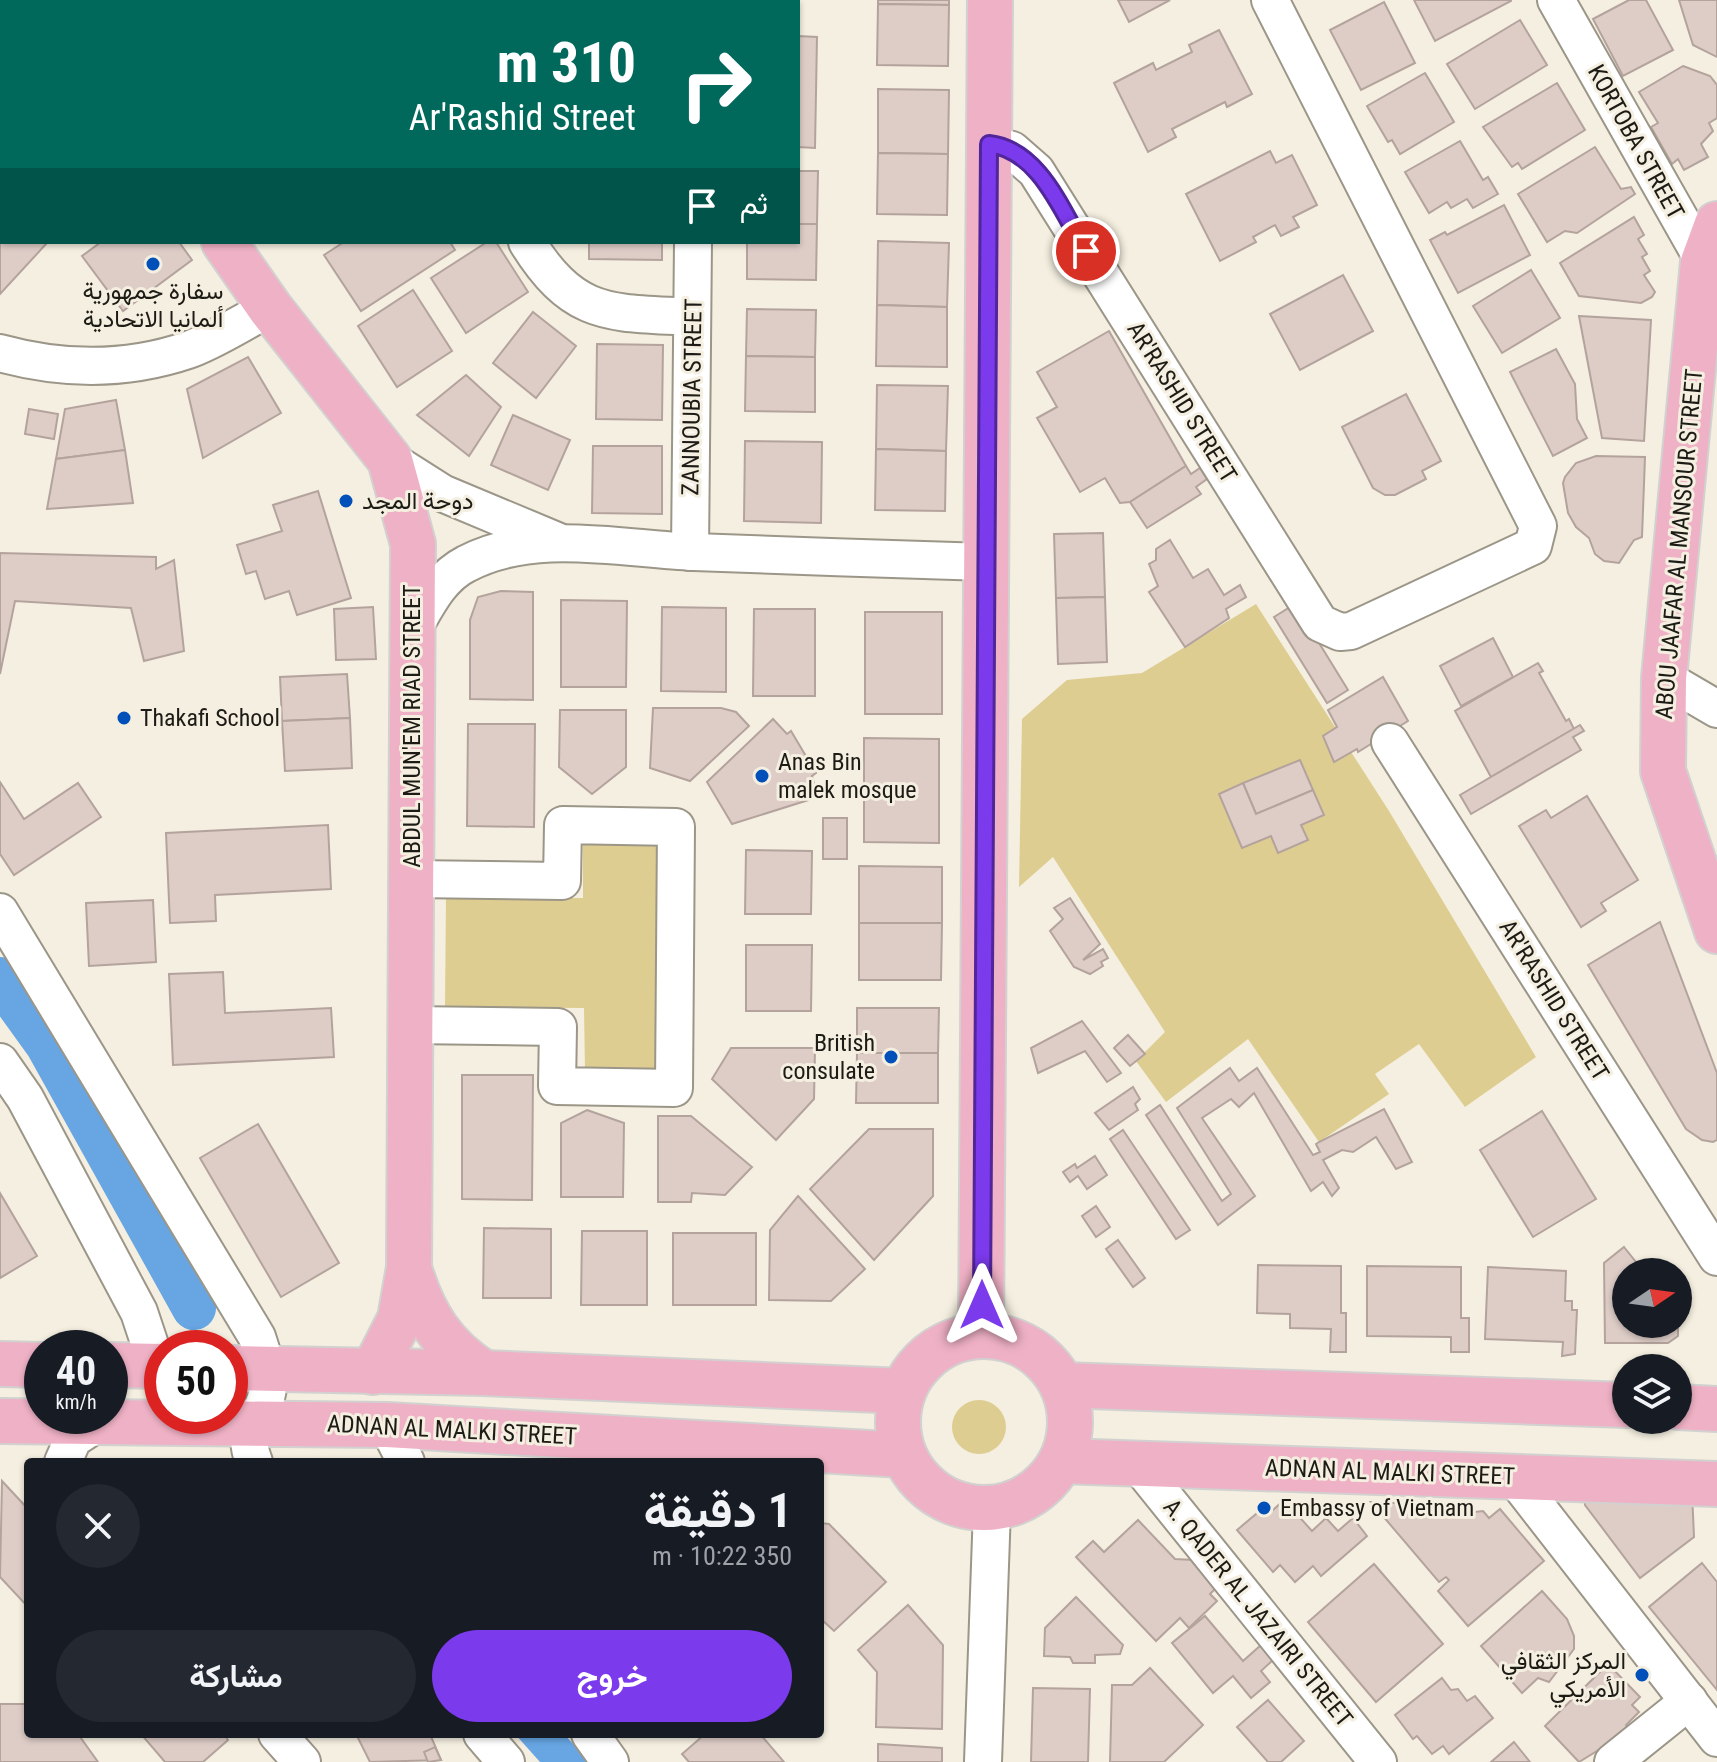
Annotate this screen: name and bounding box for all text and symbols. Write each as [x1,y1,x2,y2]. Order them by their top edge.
text: 310 m [497,30,636,96]
icon: right [664,32,768,136]
street label: KORTOBA STREET [1582,60,1690,224]
text: Ar'Rashid Street [409,97,636,139]
icon: arrive [680,184,724,228]
text: ثم [740,186,768,221]
pin [1052,217,1120,285]
icon: arrive [1064,229,1108,273]
marker: سفارة جمهورية ألمانيا الاتحادية [144,255,162,273]
place label: سفارة جمهورية ألمانيا الاتحادية [83,277,224,333]
street label: ZANNOUBIA STREET [676,298,708,496]
street label: AR'RASHID STREET [1121,316,1243,488]
street label: ABOU JAAFAR AL MANSOUR STREET [1650,368,1708,720]
place label: دوحة المجد [362,487,474,516]
marker: دوحة المجد [337,492,355,510]
street label: ABDUL MUN'EM RIAD STREET [398,584,426,868]
place label: Thakafi School [140,704,280,732]
marker: Thakafi School [115,709,133,727]
place label: Anas Bin malek mosque [778,748,917,804]
marker: Anas Bin malek mosque [753,767,771,785]
street label: AR'RASHID STREET [1493,914,1615,1086]
place label: British consulate [782,1029,875,1085]
marker: British consulate [882,1048,900,1066]
north arrow [1612,1258,1692,1338]
map controls [1612,1258,1692,1434]
position arrow [940,1263,1024,1347]
speed limit sign: 50 [144,1330,248,1434]
text: 40 [56,1348,96,1395]
button: layers [1612,1354,1692,1434]
text: km/h [55,1390,97,1414]
street label: ADNAN AL MALKI STREET [326,1409,578,1451]
street label: ADNAN AL MALKI STREET [1265,1454,1515,1490]
text: 1 دقيقة [643,1482,792,1539]
button: close [56,1484,140,1568]
street label: A. QADER AL JAZAIRI STREET [1158,1494,1358,1732]
place label: Embassy of Vietnam [1280,1494,1474,1522]
marker: Embassy of Vietnam [1255,1499,1273,1517]
text: 350 m · 10:22 [652,1541,792,1571]
button: مشاركة [56,1630,416,1722]
button: خروج [432,1630,792,1722]
place label: المركز الثقافي الأمريكي [1501,1647,1626,1708]
marker: المركز الثقافي الأمريكي [1633,1666,1651,1684]

